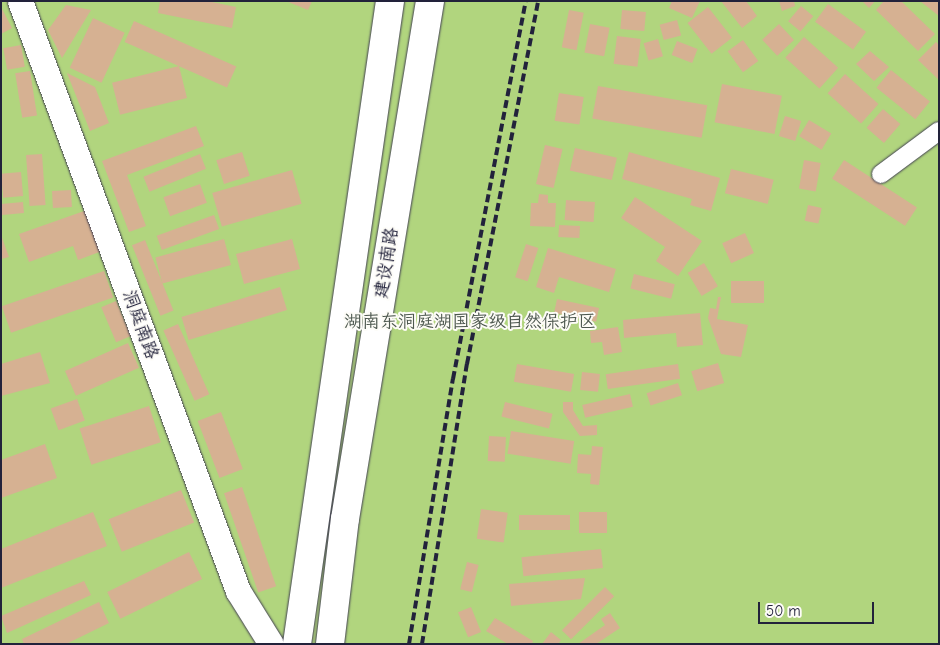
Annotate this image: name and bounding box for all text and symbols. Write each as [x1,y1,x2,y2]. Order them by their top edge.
street label: 建设南路 [371,226,403,300]
street label: 洞庭南路 [118,287,162,363]
park label: 湖南东洞庭湖国家级自然保护区 [344,311,596,333]
scale bar [760,592,876,624]
text: 50 m [766,602,801,620]

